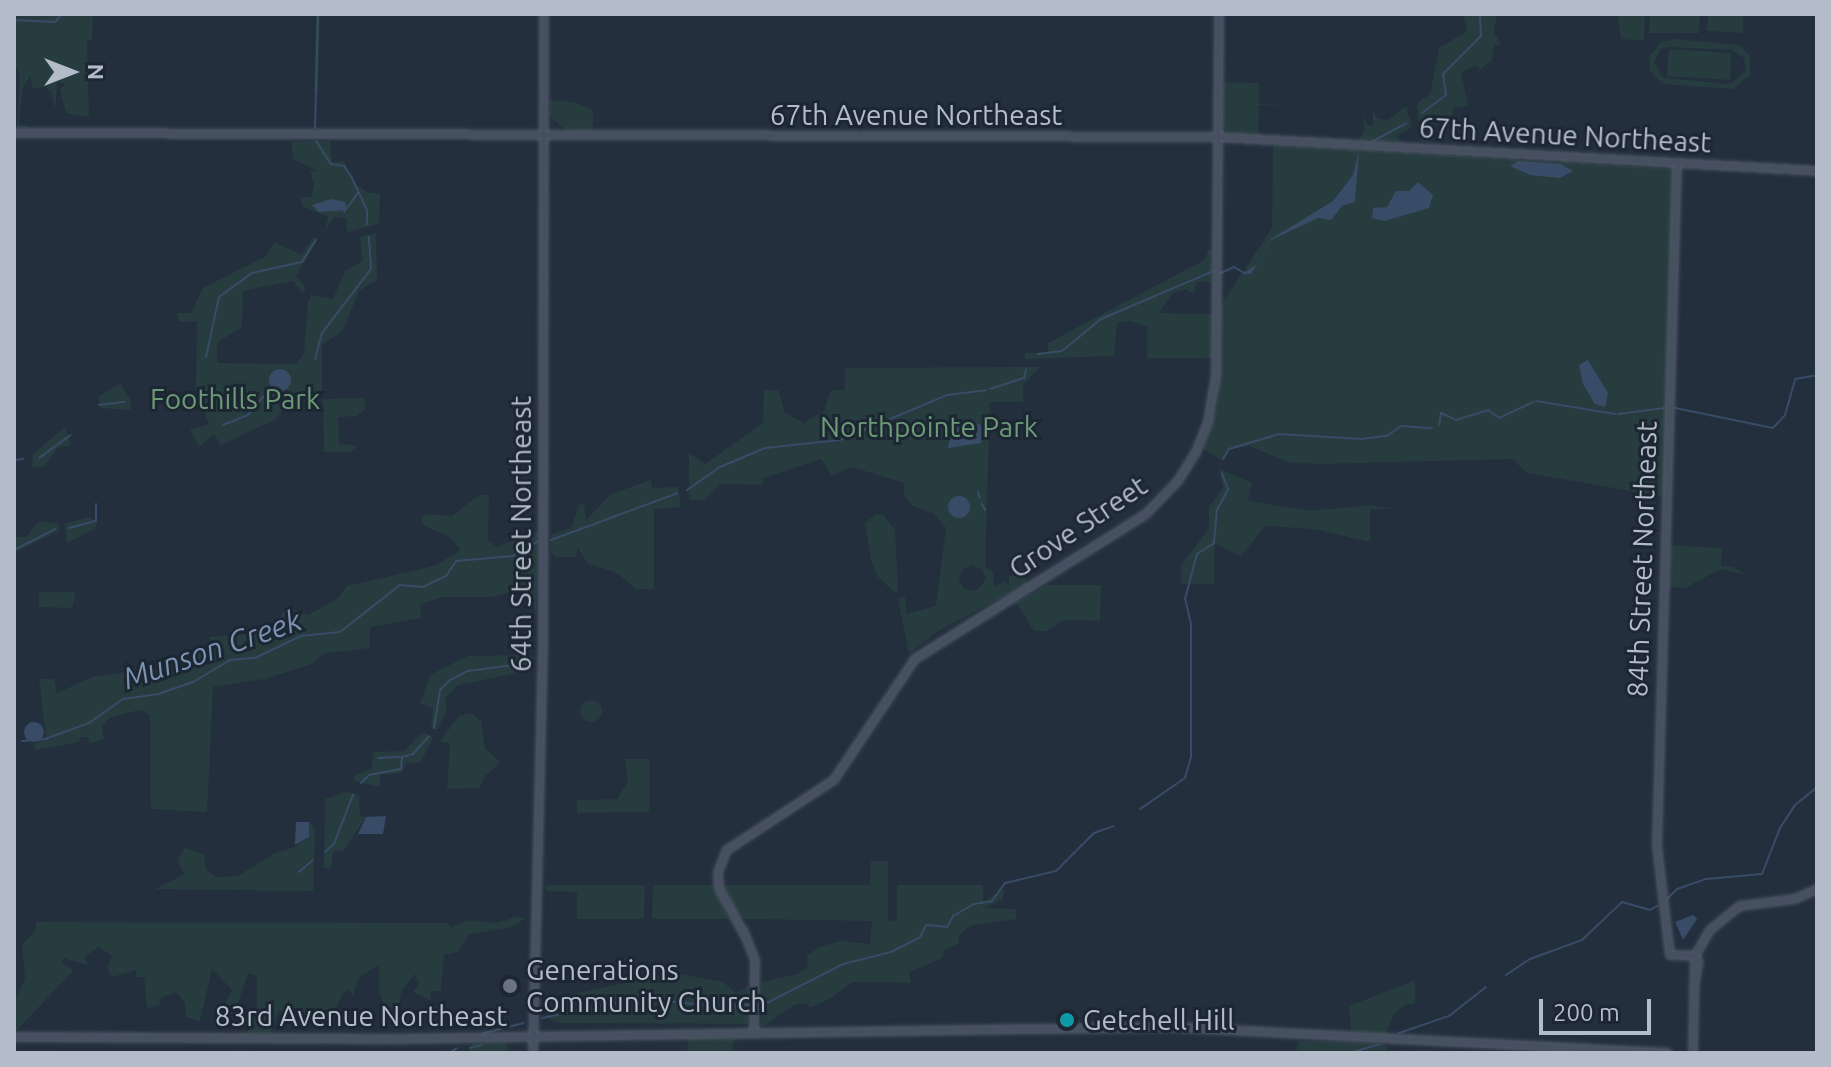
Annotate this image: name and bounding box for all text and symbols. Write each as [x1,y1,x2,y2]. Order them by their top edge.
north arrow [32,32,112,112]
text: N [84,64,109,80]
street label: 67th Avenue Northeast [770,98,1062,132]
street label: 67th Avenue Northeast [1418,111,1712,159]
park label: Foothills Park [150,382,320,416]
street label: 64th Street Northeast [504,396,538,672]
park label: Northpointe Park [820,410,1038,444]
street label: 84th Street Northeast [1620,420,1664,698]
street label: Grove Street [1003,469,1153,585]
water label: Munson Creek [118,602,306,696]
place label: Generations Community Church [526,953,766,1019]
marker: Generations Community Church [501,977,519,995]
scale bar [1543,983,1655,1033]
street label: 83rd Avenue Northeast [215,999,507,1033]
text: 200 m [1553,999,1620,1026]
place label: Getchell Hill [1083,1003,1235,1037]
marker: Getchell Hill [1058,1011,1076,1029]

